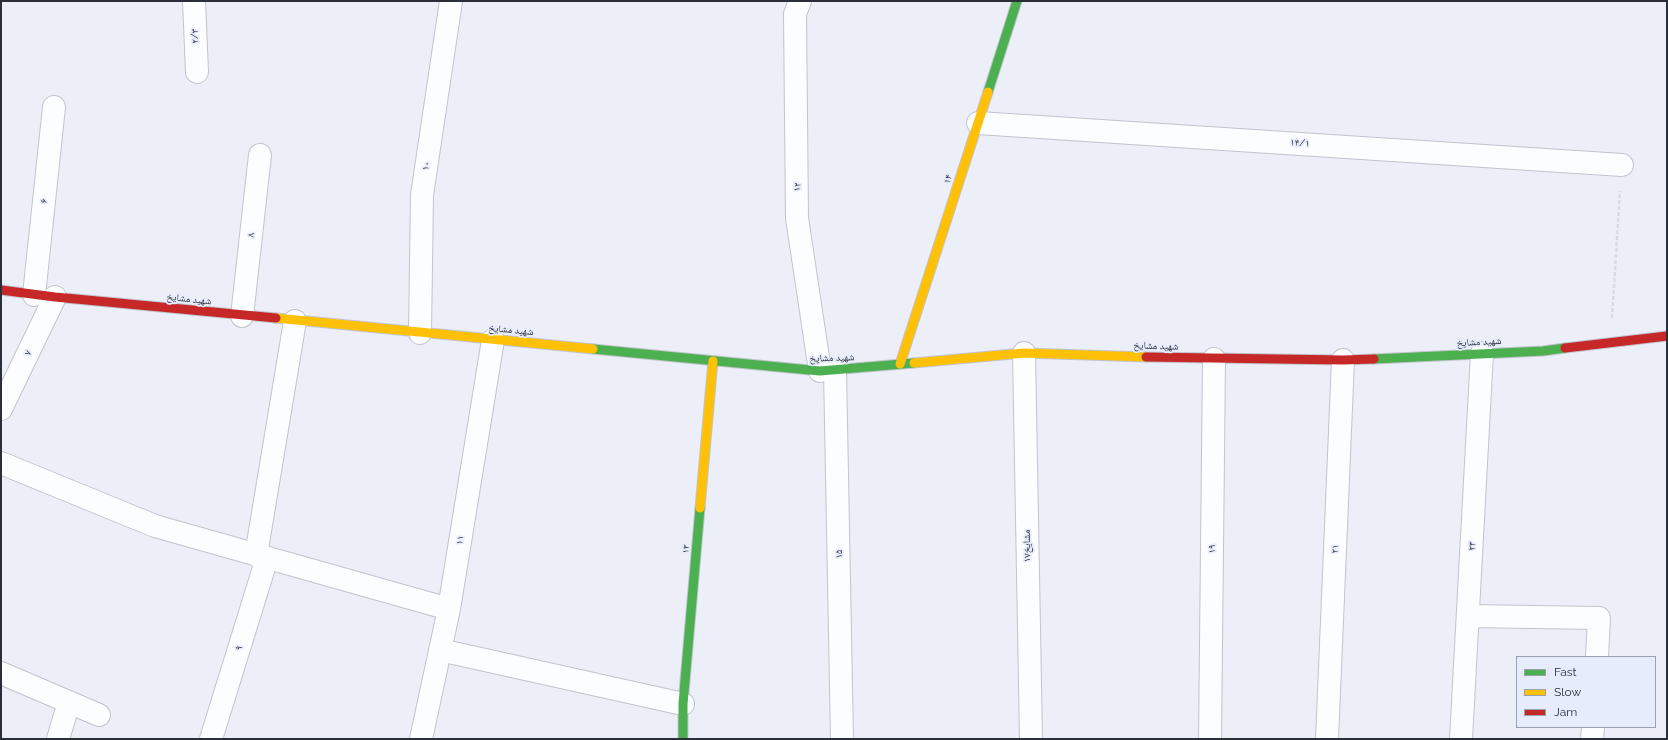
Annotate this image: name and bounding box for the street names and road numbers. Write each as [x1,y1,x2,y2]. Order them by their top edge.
street label: ۲/۳ [189,28,201,44]
street label: ۱۴/۱ [1290,136,1310,150]
street label: ۱۰ [419,161,433,171]
street label: ۱۴ [941,173,955,185]
street label: ۱۲ [791,183,803,191]
street label: ۶ [38,198,50,204]
street label: ۸ [245,232,257,238]
street label: شهید مشایخ [166,291,212,307]
street label: شهید مشایخ [488,322,534,338]
street label: شهید مشایخ [1456,335,1502,349]
street label: شهید مشایخ [1133,339,1179,353]
street label: ۷ [22,348,34,358]
street label: شهید مشایخ [809,351,855,365]
street label: ۱۷مشایخ [1021,530,1033,562]
street label: ۱۱ [453,535,467,545]
street label: ۲۳ [1466,541,1478,551]
street label: ۱۳ [680,544,692,554]
street label: ۱۹ [1206,544,1218,554]
street label: ۲۱ [1329,544,1341,554]
street label: ۱۵ [833,549,845,559]
street label: ۹ [233,644,245,652]

